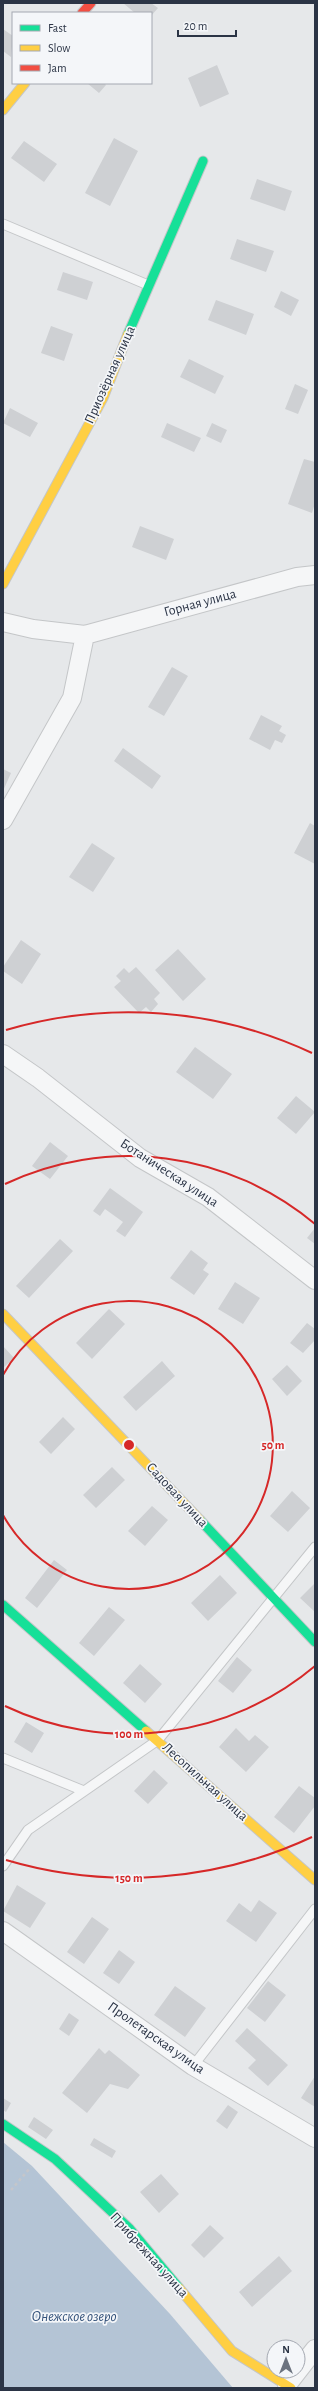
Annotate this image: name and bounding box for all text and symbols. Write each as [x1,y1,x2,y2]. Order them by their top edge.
legend [12,12,152,84]
scale bar [178,12,236,38]
text: 20 m [184,20,207,32]
text: Fast [48,22,67,34]
text: Slow [48,42,70,54]
text: Jam [48,62,67,74]
street label: Приозёрная улица [82,324,138,426]
street label: Горная улица [162,586,238,619]
street label: Ботаническая улица [117,1136,221,1210]
centre of rings [122,1438,136,1452]
text: 50 m [262,1439,285,1451]
street label: Садовая улица [144,1460,211,1531]
text: 100 m [115,1728,143,1740]
street label: Лесопильная улица [160,1740,251,1824]
text: 150 m [115,1872,143,1884]
street label: Пролетарская улица [105,1999,207,2077]
street label: Прибрежная улица [107,2210,191,2301]
water label: Онежское озеро [32,2309,116,2324]
north arrow [266,2339,306,2379]
text: N [282,2344,290,2355]

